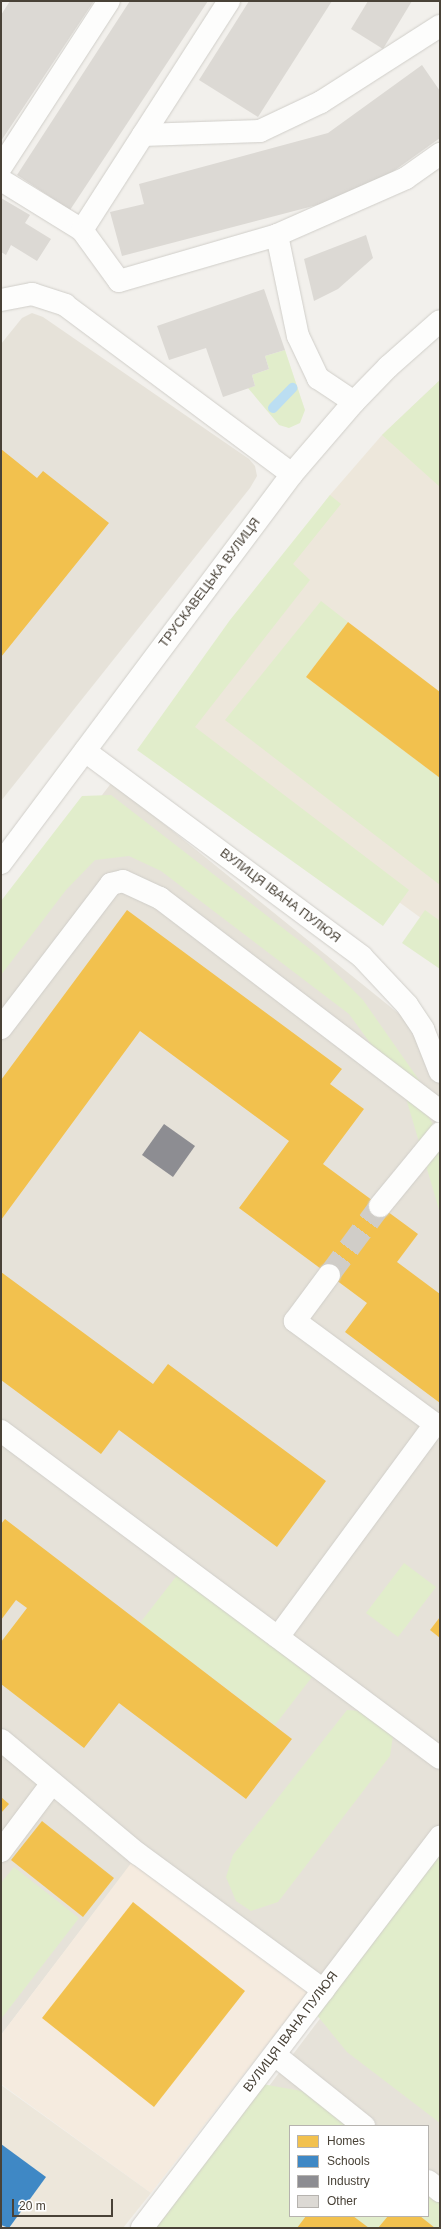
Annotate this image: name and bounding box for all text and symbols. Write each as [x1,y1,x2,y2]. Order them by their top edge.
street label: ТРУСКАВЕЦЬКА ВУЛИЦЯ [156,515,264,651]
street label: ВУЛИЦЯ ІВАНА ПУЛЮЯ [217,846,343,946]
street label: ВУЛИЦЯ ІВАНА ПУЛЮЯ [241,1969,341,2095]
legend [289,2125,429,2217]
text: Homes [327,2134,365,2148]
text: Schools [327,2154,370,2168]
text: Industry [327,2174,370,2188]
scale bar [14,2191,115,2217]
text: Other [327,2194,357,2208]
text: 20 m [19,2199,46,2213]

